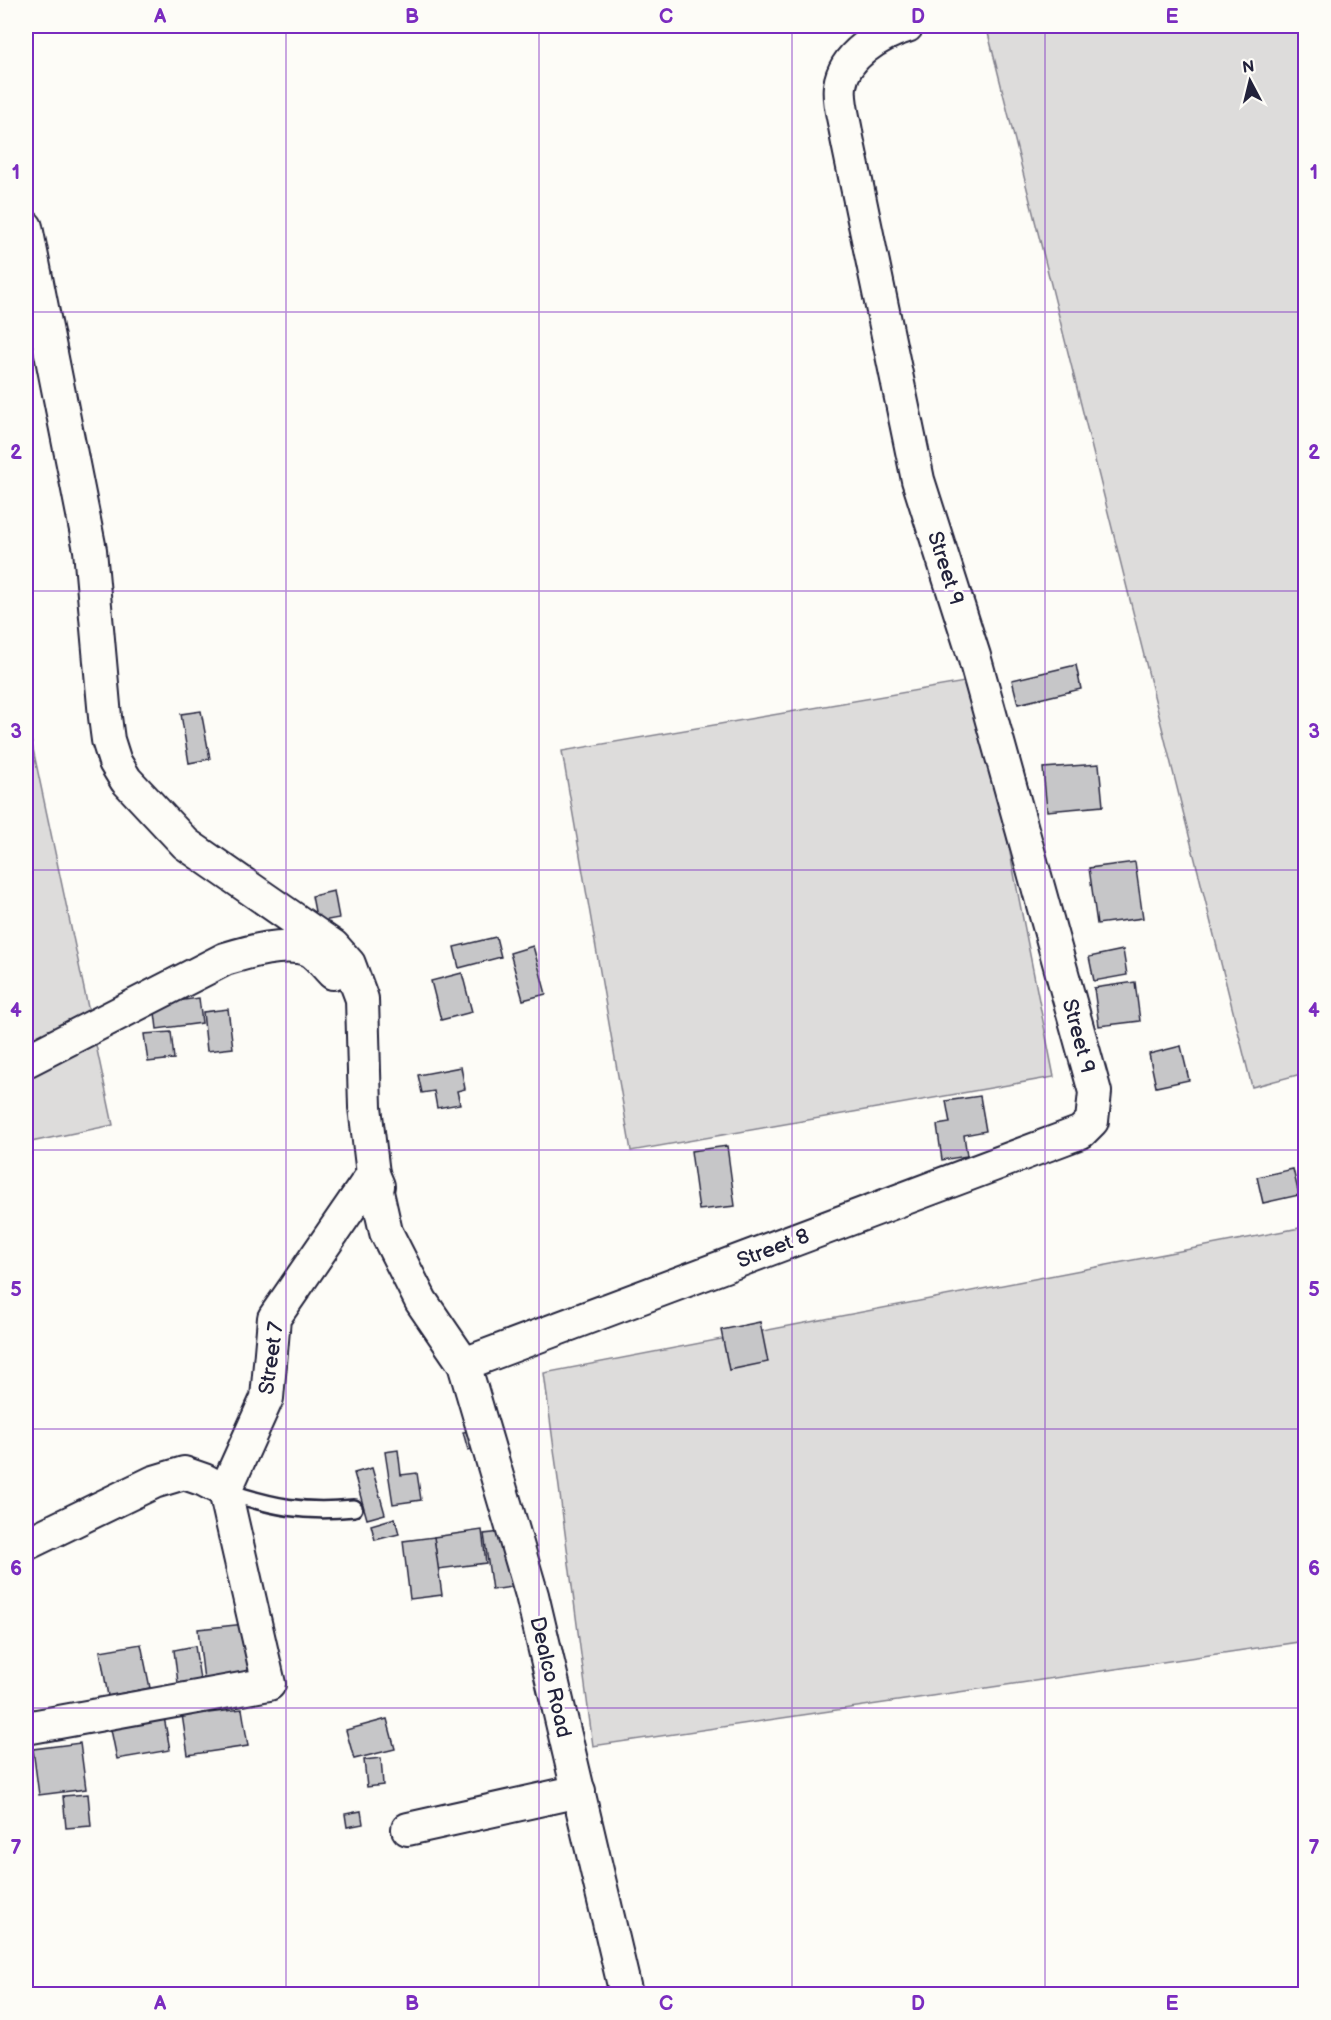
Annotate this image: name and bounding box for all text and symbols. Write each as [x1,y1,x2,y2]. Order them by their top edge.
text: A [153,5,167,29]
text: B [405,5,419,29]
text: C [659,5,673,29]
text: D [911,5,925,29]
text: E [1166,5,1179,29]
north arrow [1220,51,1280,111]
text: N [1241,57,1255,78]
text: 1 [12,161,20,185]
text: 1 [1310,161,1318,185]
text: 2 [10,441,22,465]
text: 2 [1308,441,1320,465]
street label: Street 9 [922,528,969,608]
text: 3 [10,720,22,744]
text: 3 [1308,720,1320,744]
street label: Street 9 [1057,996,1100,1076]
text: 4 [10,999,22,1023]
text: 4 [1308,999,1320,1023]
street label: Street 8 [733,1223,813,1274]
text: 5 [10,1278,22,1302]
text: 5 [1308,1278,1320,1302]
street label: Street 7 [254,1319,289,1396]
text: 6 [10,1557,22,1581]
text: 6 [1308,1557,1320,1581]
street label: Dealco Road [524,1614,577,1740]
text: 7 [10,1836,22,1860]
text: 7 [1308,1836,1320,1860]
text: A [153,1992,167,2016]
text: B [405,1992,419,2016]
text: C [659,1992,673,2016]
text: D [911,1992,925,2016]
text: E [1166,1992,1179,2016]

